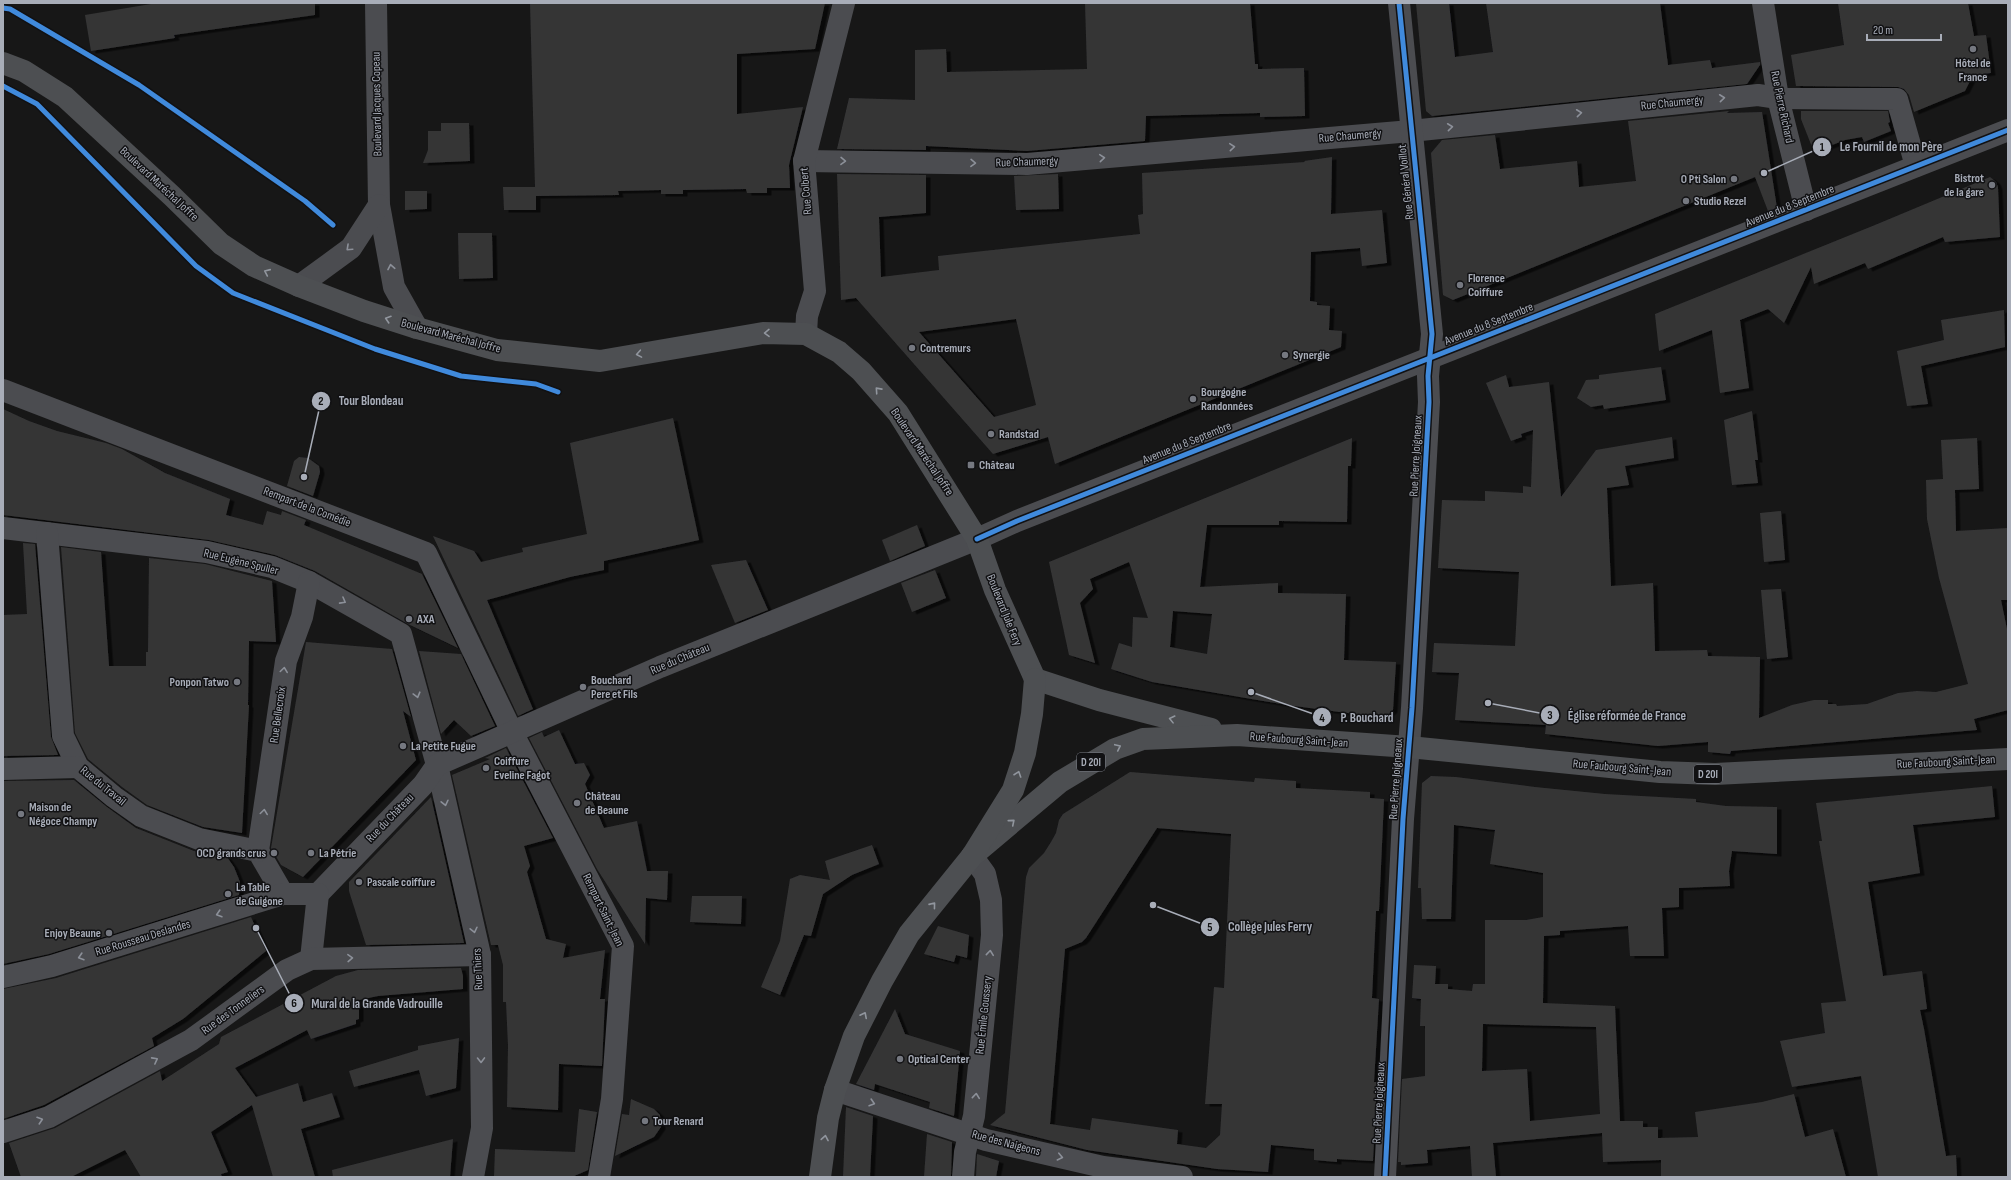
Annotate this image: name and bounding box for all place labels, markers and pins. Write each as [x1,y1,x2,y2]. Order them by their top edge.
marker: Hôtel de France [1968,44,1978,54]
place label: Hôtel de France [1955,56,1991,85]
callout: Le Fournil de mon Père [1812,134,1950,159]
place label: Bistrot de la gare [1944,171,1984,200]
place label: O Pti Salon [1681,172,1726,187]
marker: O Pti Salon [1729,174,1739,184]
marker: Bistrot de la gare [1987,180,1997,190]
place label: Studio Rezel [1694,194,1746,209]
marker: Studio Rezel [1681,196,1691,206]
place label: Florence Coiffure [1468,271,1505,300]
marker: Florence Coiffure [1455,280,1465,290]
place label: Contremurs [920,341,971,356]
marker: Contremurs [907,343,917,353]
place label: Synergie [1293,348,1330,363]
marker: Synergie [1280,350,1290,360]
place label: Bourgogne Randonnées [1201,385,1253,414]
callout: Tour Blondeau [311,388,412,413]
marker: Bourgogne Randonnées [1188,394,1198,404]
place label: Randstad [999,427,1039,442]
marker: Randstad [986,429,996,439]
place label: Château [979,458,1015,473]
marker: Château [966,460,976,470]
place label: AXA [416,612,435,627]
marker: AXA [404,614,414,624]
place label: Bouchard Pere et Fils [591,673,638,702]
place label: Ponpon Tatwo [170,675,229,690]
marker: Ponpon Tatwo [232,677,242,687]
marker: Bouchard Pere et Fils [578,682,588,692]
callout: Église réformée de France [1540,703,1695,728]
callout: P. Bouchard [1312,705,1401,730]
place label: La Petite Fugue [411,739,476,754]
marker: La Petite Fugue [398,741,408,751]
place label: Coiffure Eveline Fagot [494,754,550,783]
marker: Coiffure Eveline Fagot [481,763,491,773]
place label: Château de Beaune [585,789,629,818]
marker: Château de Beaune [572,798,582,808]
place label: Maison de Négoce Champy [29,800,97,829]
marker: Maison de Négoce Champy [16,809,26,819]
place label: OCD grands crus [196,846,266,861]
place label: La Pétrie [319,846,356,861]
marker: OCD grands crus [269,848,279,858]
marker: La Pétrie [306,848,316,858]
place label: Pascale coiffure [367,875,435,890]
marker: Pascale coiffure [354,877,364,887]
place label: La Table de Guigone [236,880,283,909]
marker: La Table de Guigone [223,889,233,899]
callout: Collège Jules Ferry [1200,914,1320,939]
place label: Enjoy Beaune [45,926,101,941]
marker: Enjoy Beaune [104,928,114,938]
callout: Mural de la Grande Vadrouille [284,990,451,1015]
place label: Optical Center [908,1052,970,1067]
marker: Optical Center [895,1054,905,1064]
place label: Tour Renard [653,1114,704,1129]
marker: Tour Renard [640,1116,650,1126]

